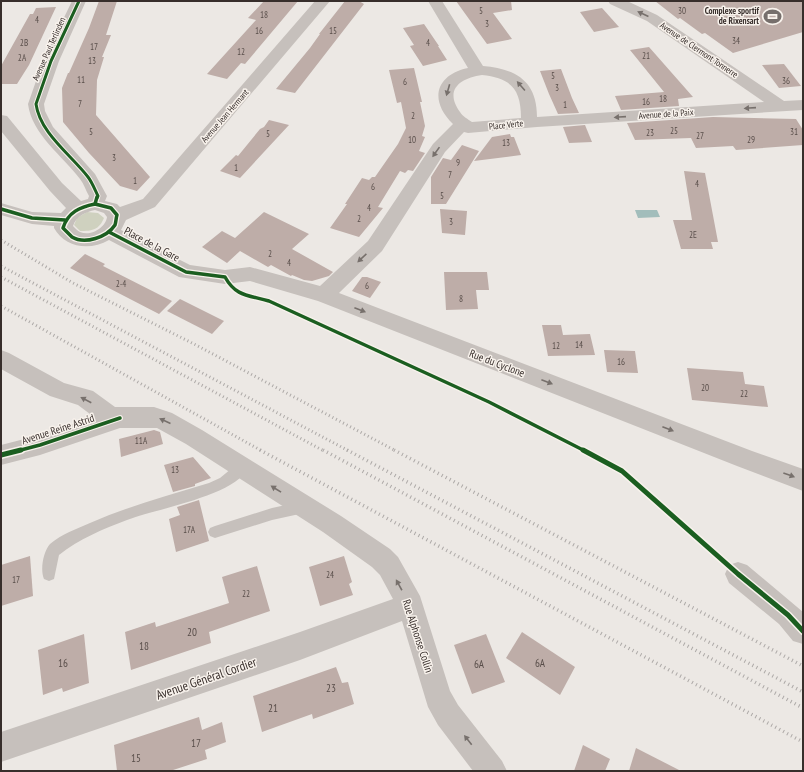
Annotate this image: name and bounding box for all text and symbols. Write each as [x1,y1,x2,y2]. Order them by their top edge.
house number: 5 [479,5,483,16]
house number: 30 [678,5,686,16]
place label: Complexe sportif de Rixensart [705,5,760,26]
sports icon: Complexe sportif de Rixensart [762,6,782,26]
house number: 18 [260,9,268,20]
one-way arrow [637,11,649,17]
house number: 4 [35,14,39,25]
street label: Avenue Paul Terlinden [30,15,68,82]
house number: 3 [485,18,489,29]
street label: Avenue de Clermont Tonnerre [658,19,741,80]
house number: 16 [255,25,263,36]
house number: 15 [329,25,337,36]
house number: 34 [732,35,740,46]
house number: 2B [20,37,28,48]
house number: 4 [426,37,430,48]
house number: 17 [90,41,98,52]
house number: 12 [237,46,245,57]
house number: 21 [642,50,650,61]
house number: 2A [18,52,27,63]
house number: 13 [88,55,96,66]
house number: 5 [551,70,555,81]
house number: 11 [77,74,85,85]
house number: 36 [782,75,790,86]
house number: 6 [403,76,407,87]
one-way arrow [516,81,525,91]
house number: 3 [555,82,559,93]
one-way arrow [444,84,450,97]
street label: Avenue Jean Hermant [199,86,251,145]
house number: 18 [659,93,667,104]
house number: 16 [642,96,650,107]
house number: 7 [78,98,82,109]
house number: 1 [563,99,567,110]
one-way arrow [744,104,756,111]
street label: Avenue de la Paix [638,106,694,121]
house number: 2 [411,110,415,121]
one-way arrow [614,114,626,121]
street label: Place Verte [488,117,524,132]
house number: 25 [670,125,678,136]
house number: 5 [89,126,93,137]
house number: 31 [790,126,798,137]
house number: 23 [646,127,654,138]
house number: 5 [266,128,270,139]
house number: 27 [696,130,704,141]
house number: 10 [408,134,416,145]
house number: 29 [747,134,755,145]
house number: 13 [502,137,510,148]
one-way arrow [432,147,440,158]
house number: 3 [112,152,116,163]
house number: 9 [456,157,460,168]
house number: 1 [234,162,238,173]
house number: 7 [448,169,452,180]
house number: 1 [133,175,137,186]
house number: 4 [695,178,699,189]
house number: 6 [371,181,375,192]
house number: 5 [440,190,444,201]
house number: 4 [367,202,371,213]
house number: 2 [357,213,361,224]
house number: 3 [449,216,453,227]
street label: Place de la Gare [122,224,183,265]
house number: 2E [689,229,697,240]
house number: 2 [268,248,272,259]
one-way arrow [357,253,367,263]
house number: 4 [287,257,291,268]
house number: 2-4 [116,278,126,289]
house number: 6 [365,280,369,291]
house number: 8 [459,293,463,304]
one-way arrow [355,308,367,314]
house number: 14 [575,339,583,350]
house number: 12 [552,340,560,351]
street label: Rue du Cyclone [467,346,527,380]
house number: 16 [617,356,625,367]
one-way arrow [541,380,553,386]
house number: 20 [701,382,709,393]
house number: 22 [740,388,748,399]
one-way arrow [80,397,92,403]
street label: Avenue Reine Astrid [20,411,96,447]
one-way arrow [159,418,171,424]
one-way arrow [662,427,674,433]
house number: 11A [135,435,148,446]
house number: 13 [171,464,179,475]
one-way arrow [784,473,796,479]
one-way arrow [270,486,282,493]
house number: 17A [183,524,196,535]
house number: 24 [326,569,334,580]
house number: 17 [12,574,20,585]
one-way arrow [396,579,403,591]
house number: 22 [242,588,250,599]
street label: Rue Alphonse Collin [400,598,436,674]
house number: 20 [187,625,197,639]
house number: 18 [139,639,149,653]
street label: Avenue Général Cordier [154,653,259,704]
house number: 16 [58,656,68,670]
house number: 6A [535,656,546,670]
house number: 6A [474,657,485,671]
house number: 23 [326,681,336,695]
house number: 21 [268,701,278,715]
one-way arrow [464,735,472,746]
house number: 17 [191,736,201,750]
house number: 15 [131,751,141,765]

